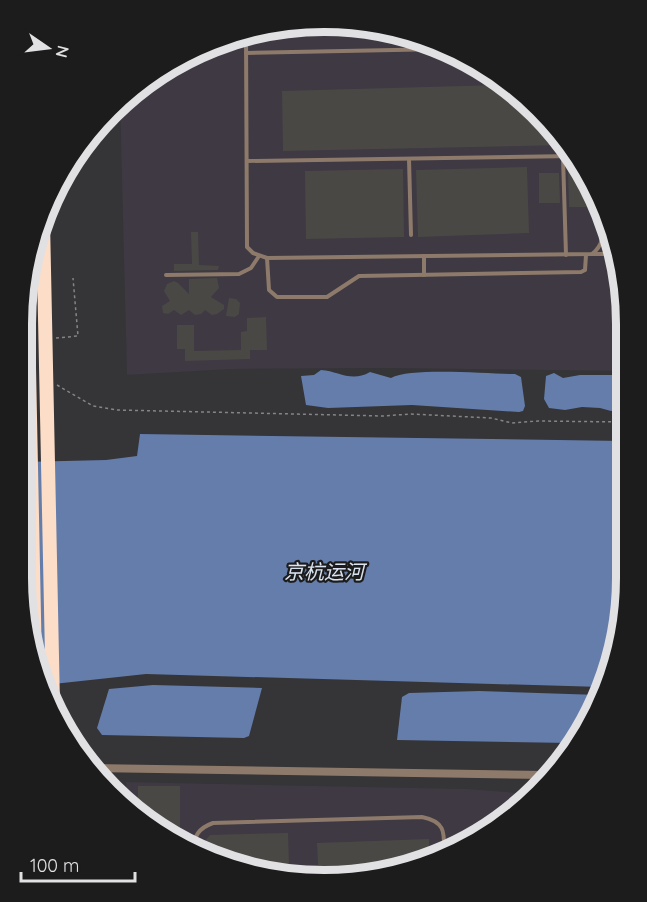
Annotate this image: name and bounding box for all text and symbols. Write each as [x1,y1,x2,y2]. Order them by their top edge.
north arrow [18,18,78,78]
text: N [51,44,74,60]
water label: 京杭运河 [284,559,368,584]
scale bar [21,845,135,883]
text: 100 m [30,854,79,877]

